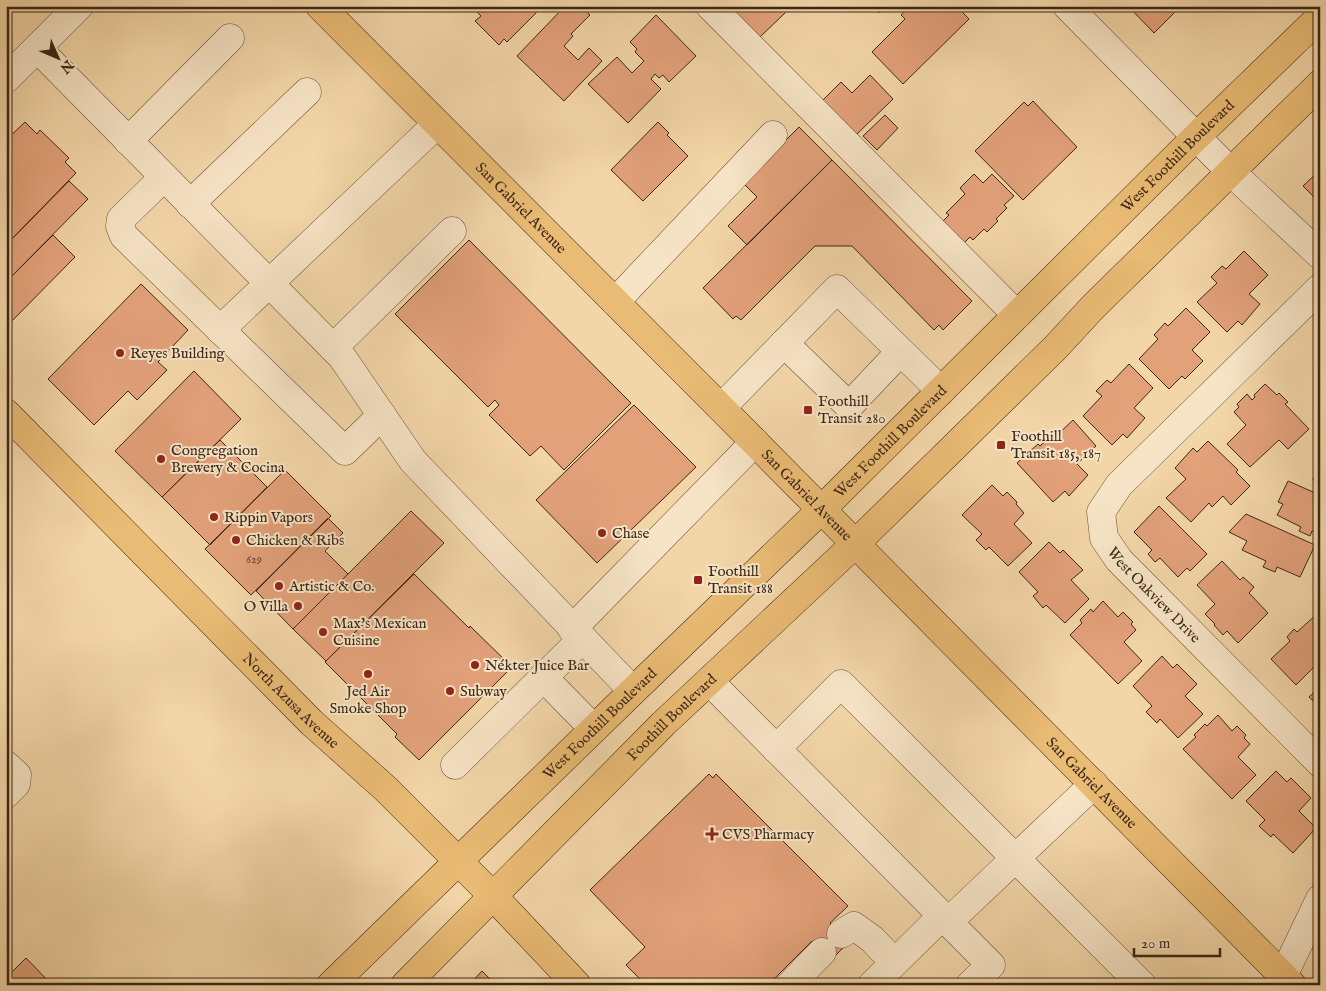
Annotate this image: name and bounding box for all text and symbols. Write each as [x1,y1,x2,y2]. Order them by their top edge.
north arrow [32,32,82,82]
text: N [56,55,78,77]
street label: West Foothill Boulevard [1117,95,1239,216]
street label: San Gabriel Avenue [471,158,571,258]
place label: Reyes Building [130,344,226,363]
marker: Reyes Building [114,347,126,359]
street label: West Foothill Boulevard [830,381,952,502]
place label: Foothill Transit 280 [818,392,886,428]
marker: Foothill Transit 280 [802,404,814,416]
place label: Foothill Transit 185, 187 [1011,427,1101,463]
marker: Foothill Transit 185, 187 [995,439,1007,451]
place label: Congregation Brewery & Cocina [171,441,285,477]
street label: San Gabriel Avenue [757,445,856,545]
marker: Congregation Brewery & Cocina [155,453,167,465]
place label: Rippin Vapors [224,508,313,527]
marker: Rippin Vapors [208,511,220,523]
place label: Chase [612,524,649,543]
marker: Chase [596,527,608,539]
place label: Chicken & Ribs [246,531,344,550]
marker: Chicken & Ribs [230,534,242,546]
street label: West Oakview Drive [1103,543,1205,647]
house number: 629 [246,552,262,567]
place label: Foothill Transit 188 [708,562,773,598]
marker: Foothill Transit 188 [692,574,704,586]
place label: Artistic & Co. [288,577,374,596]
marker: Artistic & Co. [273,580,285,592]
place label: O Villa [244,597,289,616]
marker: O Villa [292,600,304,612]
place label: Max's Mexican Cuisine [333,614,427,650]
marker: Max's Mexican Cuisine [317,626,329,638]
street label: North Azusa Avenue [238,649,343,753]
place label: Nékter Juice Bar [485,656,590,675]
marker: Nékter Juice Bar [469,659,481,671]
street label: West Foothill Boulevard [539,663,662,784]
marker: Jed Air Smoke Shop [362,668,374,680]
street label: Foothill Boulevard [623,669,721,765]
place label: Jed Air Smoke Shop [329,682,407,718]
place label: Subway [460,682,507,701]
marker: Subway [444,685,456,697]
street label: San Gabriel Avenue [1042,733,1141,833]
place label: CVS Pharmacy [722,825,815,844]
marker: CVS Pharmacy [706,828,718,840]
scale bar [1134,926,1220,958]
text: 20 m [1141,934,1171,953]

